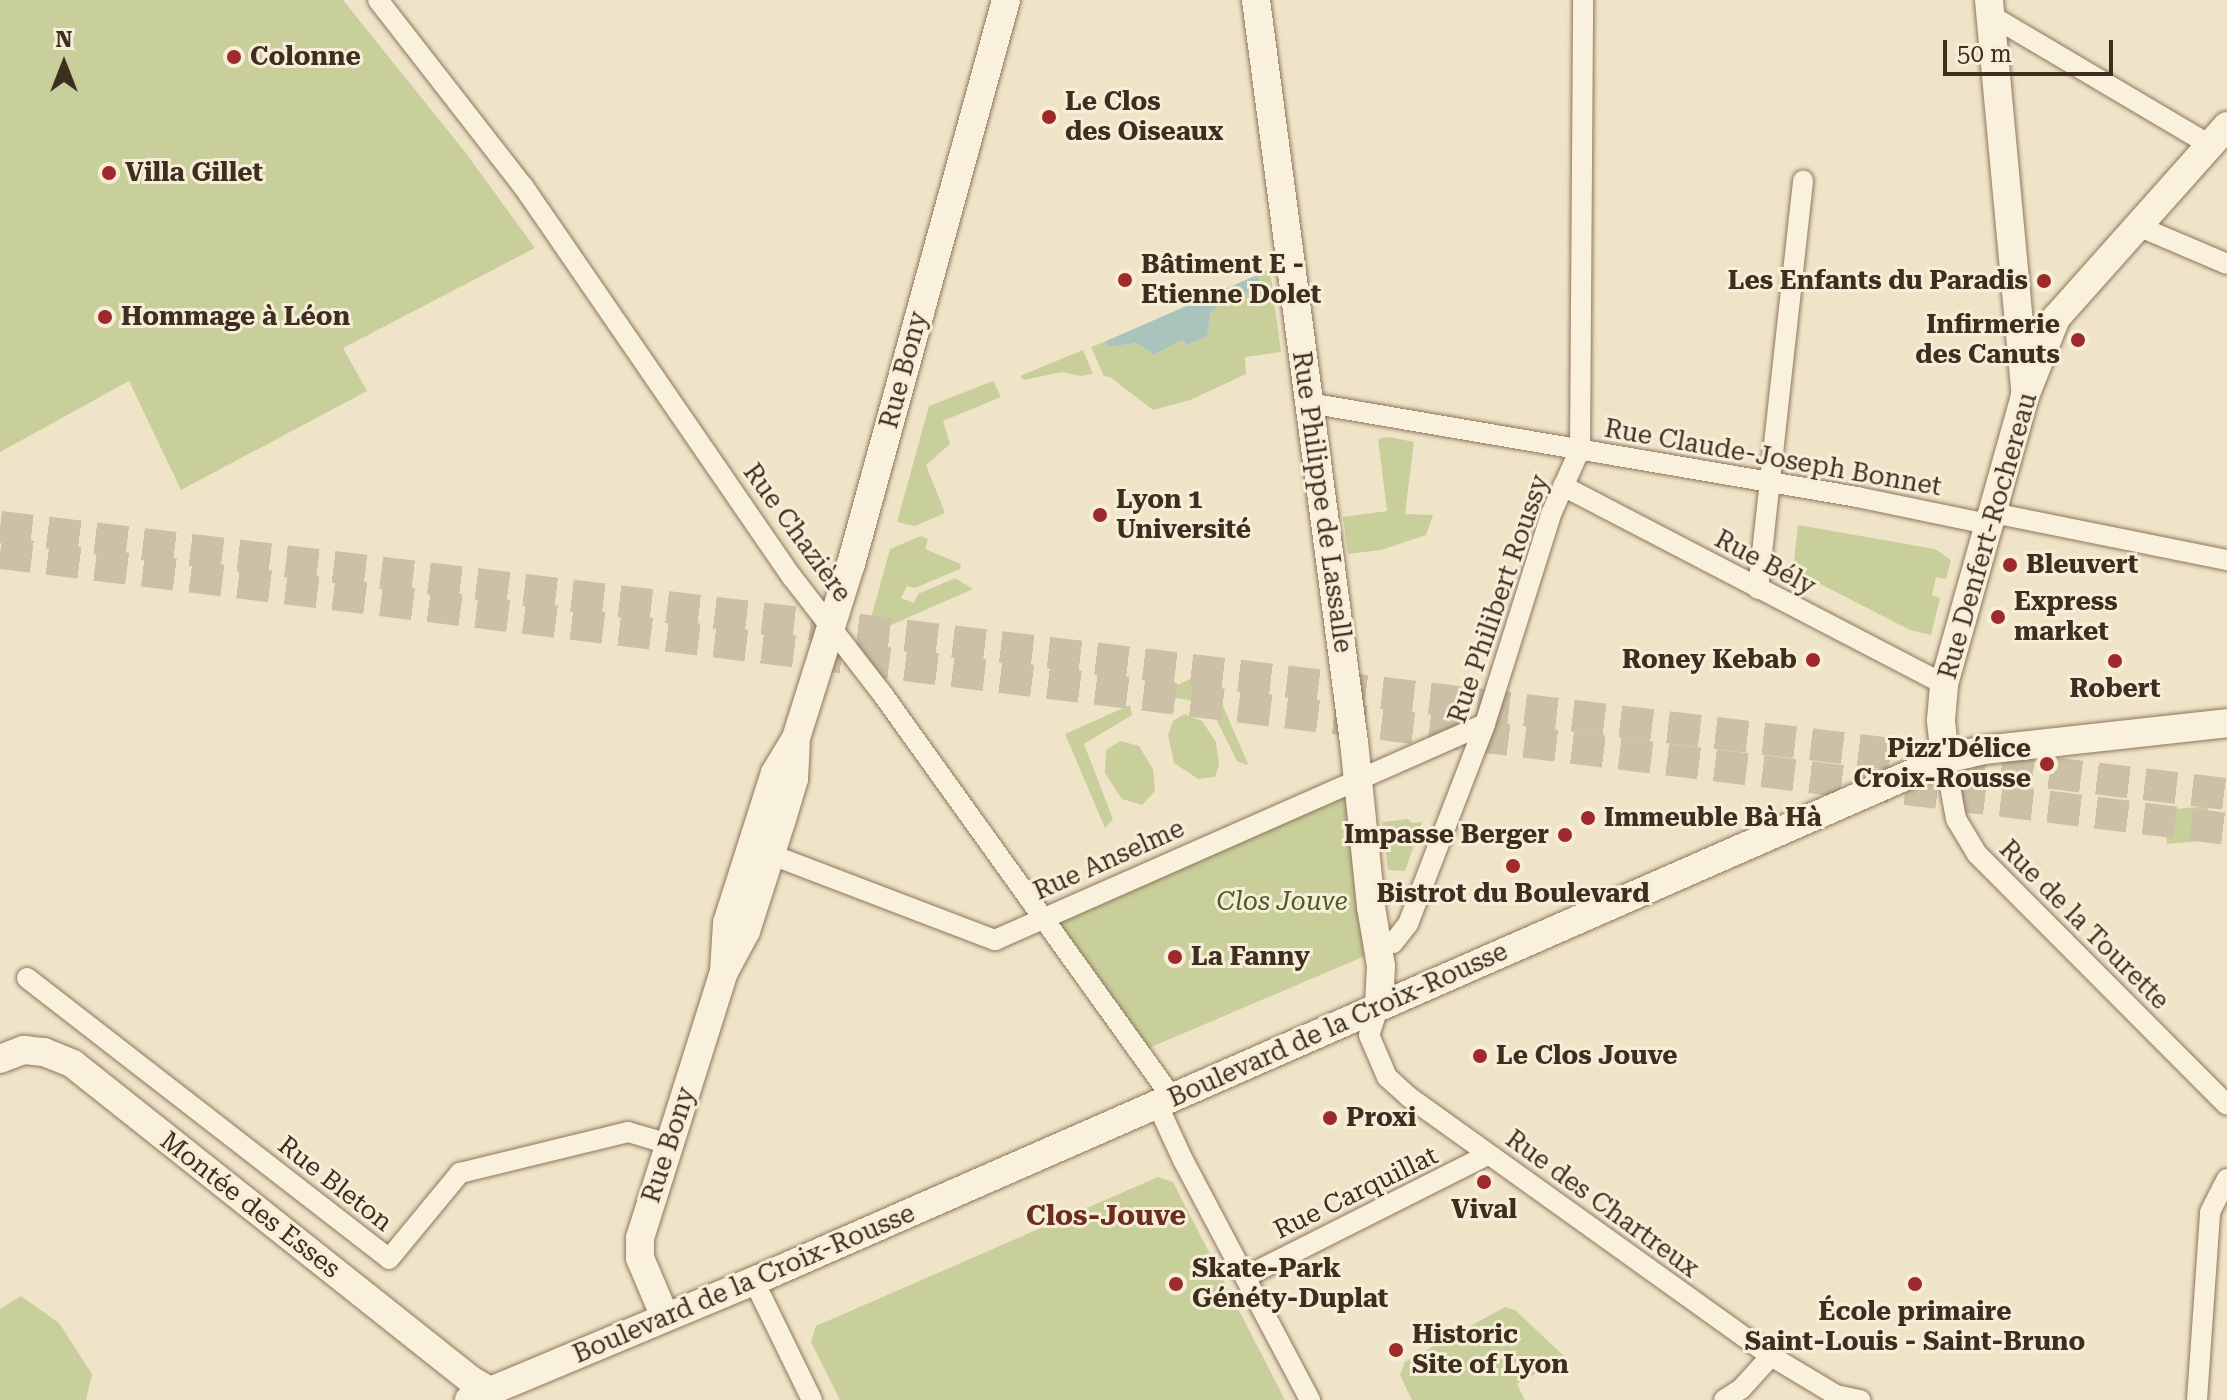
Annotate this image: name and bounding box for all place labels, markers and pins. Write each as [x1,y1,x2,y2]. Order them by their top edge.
place label: Colonne [250,41,361,73]
marker: Colonne [225,48,243,66]
place label: Le Clos des Oiseaux [1065,86,1223,148]
marker: Le Clos des Oiseaux [1040,108,1058,126]
place label: Villa Gillet [125,157,263,189]
marker: Villa Gillet [100,164,118,182]
place label: Bâtiment E - Etienne Dolet [1141,249,1321,310]
place label: Les Enfants du Paradis [1728,265,2028,297]
marker: Bâtiment E - Etienne Dolet [1116,271,1134,289]
marker: Les Enfants du Paradis [2035,272,2053,290]
place label: Hommage à Léon [121,301,350,333]
marker: Hommage à Léon [96,308,114,326]
place label: Infirmerie des Canuts [1915,309,2060,370]
marker: Infirmerie des Canuts [2067,329,2089,351]
place label: Lyon 1 Université [1116,484,1251,546]
marker: Lyon 1 Université [1091,506,1109,524]
place label: Bleuvert [2026,549,2138,581]
marker: Bleuvert [2001,556,2019,574]
place label: Express market [2014,586,2118,648]
marker: Express market [1989,608,2007,626]
place label: Roney Kebab [1622,644,1797,676]
marker: Roney Kebab [1804,651,1822,669]
marker: Robert [2106,652,2124,670]
place label: Robert [2069,673,2161,705]
place label: Pizz'Délice Croix-Rousse [1854,733,2031,794]
marker: Pizz'Délice Croix-Rousse [2038,755,2056,773]
place label: Immeuble Bà Hà [1604,802,1822,834]
marker: Immeuble Bà Hà [1579,809,1597,827]
place label: Impasse Berger [1344,819,1549,851]
marker: Impasse Berger [1556,826,1574,844]
marker: Bistrot du Boulevard [1504,857,1522,875]
place label: Bistrot du Boulevard [1376,878,1650,910]
place label: La Fanny [1191,941,1310,973]
marker: La Fanny [1166,948,1184,966]
place label: Le Clos Jouve [1496,1040,1678,1072]
marker: Le Clos Jouve [1471,1047,1489,1065]
place label: Proxi [1346,1102,1416,1134]
marker: Proxi [1321,1109,1339,1127]
marker: Vival [1475,1173,1493,1191]
place label: Vival [1451,1194,1517,1226]
place label: Skate-Park Généty-Duplat [1192,1253,1388,1314]
marker: Skate-Park Généty-Duplat [1167,1275,1185,1293]
marker: École primaire Saint-Louis - Saint-Bruno [1906,1275,1924,1293]
place label: École primaire Saint-Louis - Saint-Bruno [1745,1296,2085,1358]
place label: Historic Site of Lyon [1412,1319,1569,1380]
marker: Historic Site of Lyon [1387,1341,1405,1359]

